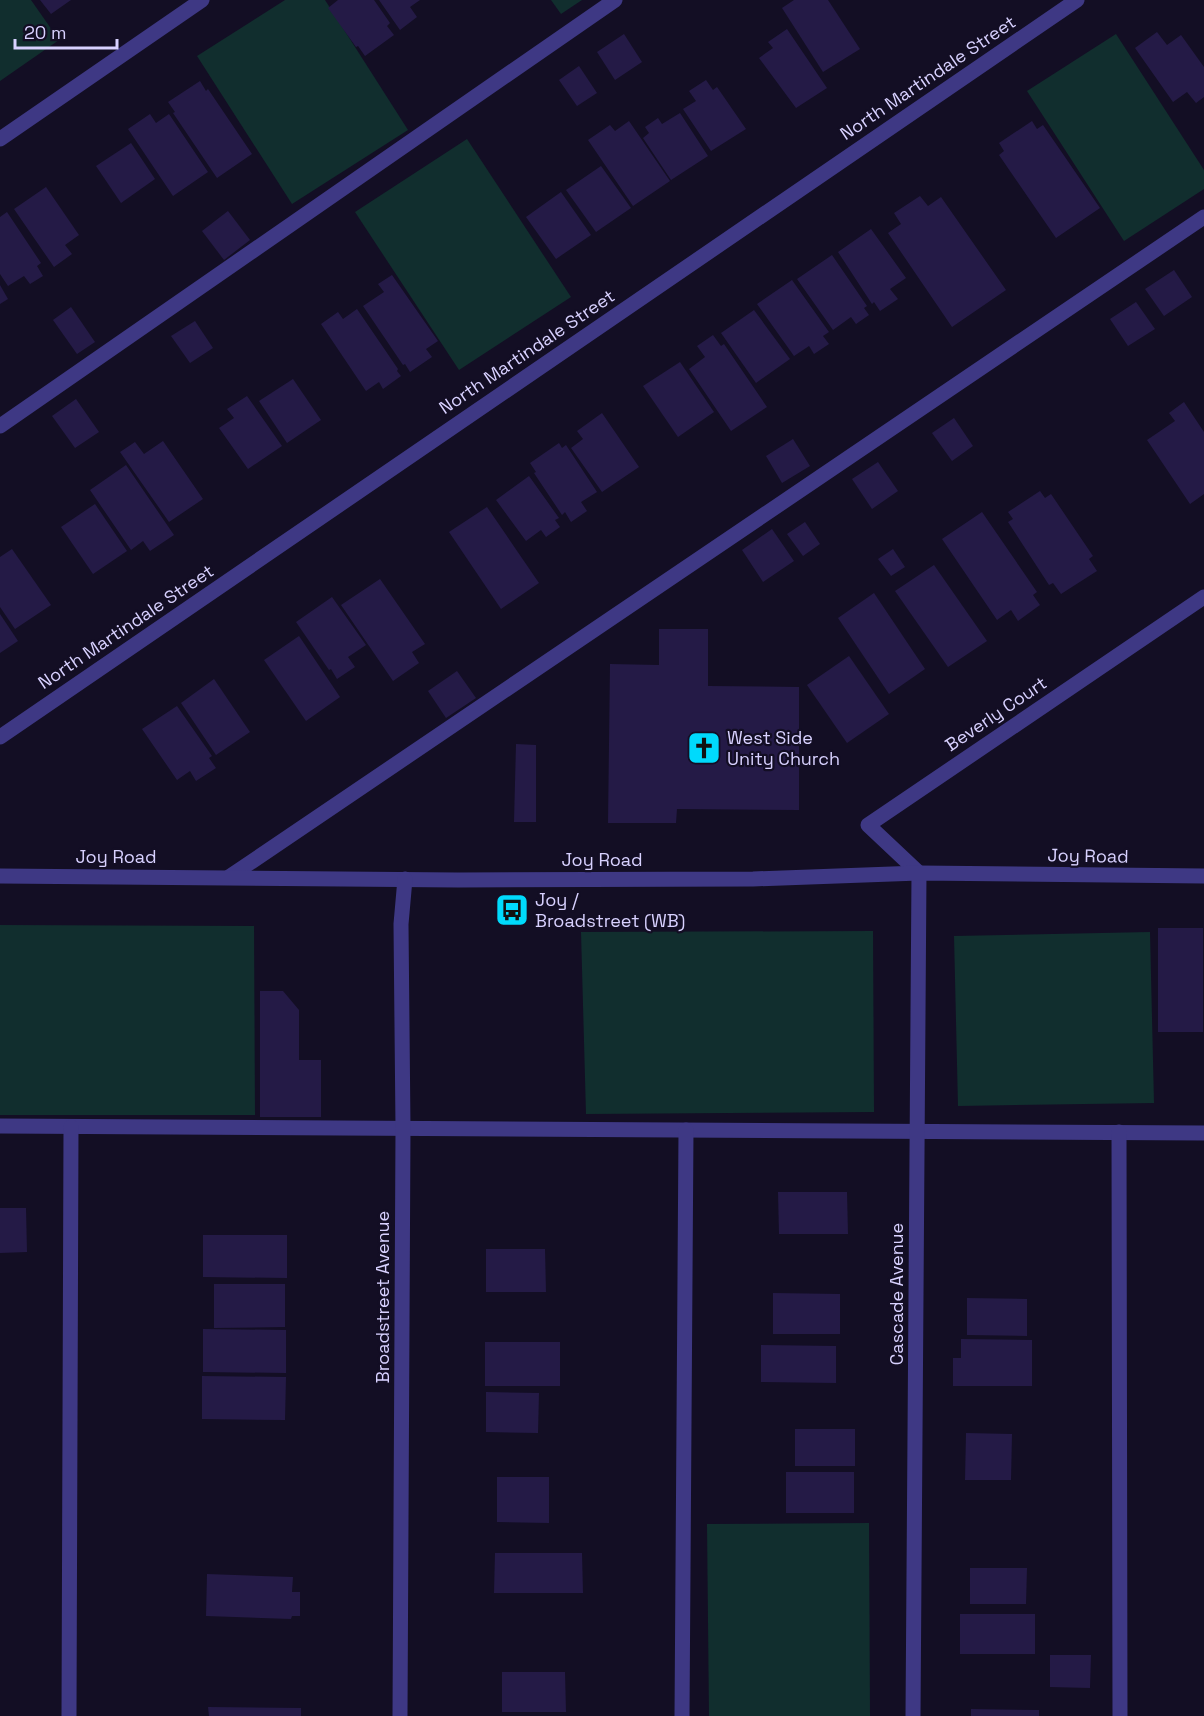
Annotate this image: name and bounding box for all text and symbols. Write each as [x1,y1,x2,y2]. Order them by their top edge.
street label: North Martindale Street [836,10,1020,145]
scale bar [15,12,117,50]
text: 20 m [24,21,67,44]
street label: North Martindale Street [435,284,619,419]
street label: North Martindale Street [34,559,218,694]
street label: Beverly Court [940,671,1051,756]
place label: West Side Unity Church [727,726,840,770]
church icon: West Side Unity Church [686,730,722,766]
street label: Joy Road [1047,843,1129,868]
street label: Joy Road [75,845,157,868]
street label: Joy Road [561,848,643,871]
place label: Joy / Broadstreet (WB) [535,888,685,932]
bus stop icon: Joy / Broadstreet (WB) [494,892,530,928]
street label: Broadstreet Avenue [371,1211,394,1383]
street label: Cascade Avenue [885,1223,908,1365]

